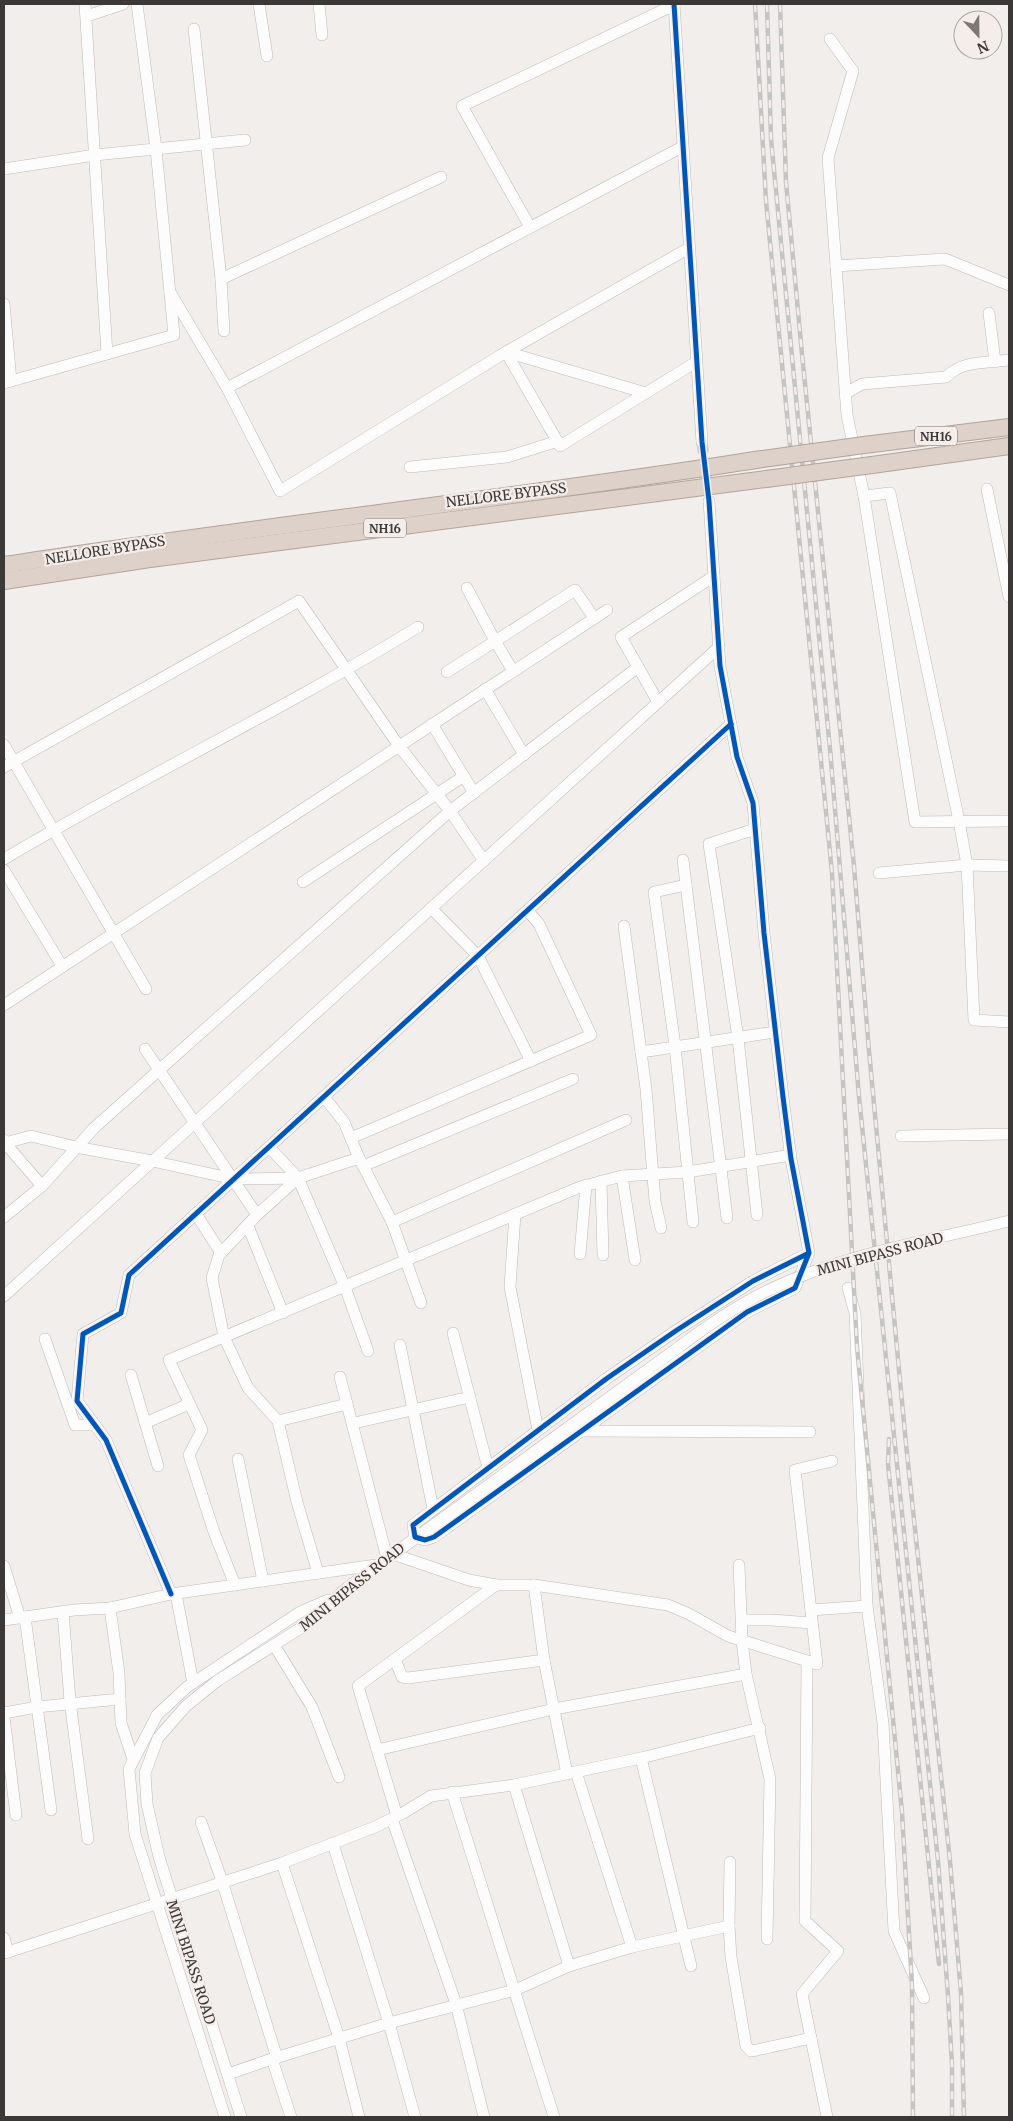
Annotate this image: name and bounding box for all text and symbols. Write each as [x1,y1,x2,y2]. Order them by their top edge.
north arrow [953,10,1003,60]
text: N [974,37,991,57]
road number: NH16 [915,426,957,446]
street label: NELLORE BYPASS [445,479,567,511]
road number: NH16 [364,518,406,538]
street label: NELLORE BYPASS [44,532,166,568]
street label: MINI BIPASS ROAD [815,1228,946,1280]
street label: MINI BIPASS ROAD [296,1539,409,1635]
street label: MINI BIPASS ROAD [162,1897,220,2027]

